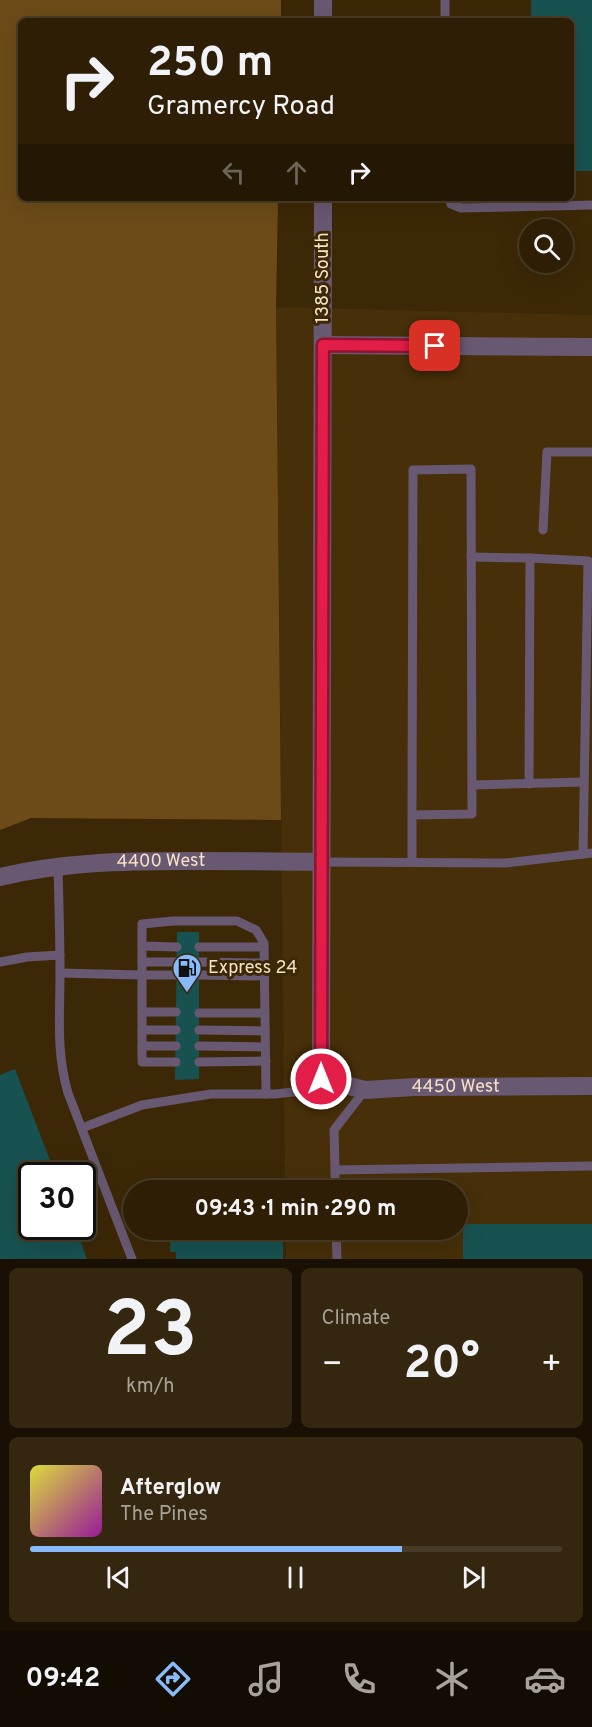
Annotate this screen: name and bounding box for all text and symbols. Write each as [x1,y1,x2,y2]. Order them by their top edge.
text: 250 m [147,38,273,91]
icon: right [48,42,126,120]
text: Gramercy Road [147,90,335,124]
icon: left [217,156,250,189]
icon: ahead [280,156,313,189]
icon: right [343,156,376,189]
map controls [519,219,573,273]
button: search [519,219,573,273]
street label: 1385 South [312,232,335,324]
pin [409,320,460,371]
icon: arrive [418,329,451,362]
street label: 4400 West [116,849,205,874]
fuel station icon: Express 24 [171,952,203,994]
place label: Express 24 [208,957,297,980]
position arrow [289,1047,353,1111]
street label: 4450 West [411,1075,500,1099]
speed limit sign: 30 [18,1162,96,1240]
text: 09:43 · 1 min · 290 m [195,1196,396,1223]
text: 23 [103,1285,197,1384]
text: Climate [322,1306,390,1332]
text: 20° [404,1337,480,1394]
text: − [322,1345,343,1387]
text: + [541,1345,562,1387]
text: km/h [126,1374,175,1400]
text: Afterglow [120,1475,221,1502]
text: The Pines [120,1502,208,1528]
icon: previous [102,1561,135,1594]
icon: pause [279,1561,312,1594]
icon: next [457,1561,490,1594]
icon: directions [152,1658,194,1700]
icon: music [245,1658,287,1700]
icon: phone [338,1658,380,1700]
icon: climate [431,1658,473,1700]
icon: car [524,1658,566,1700]
text: 09:42 [26,1662,100,1696]

